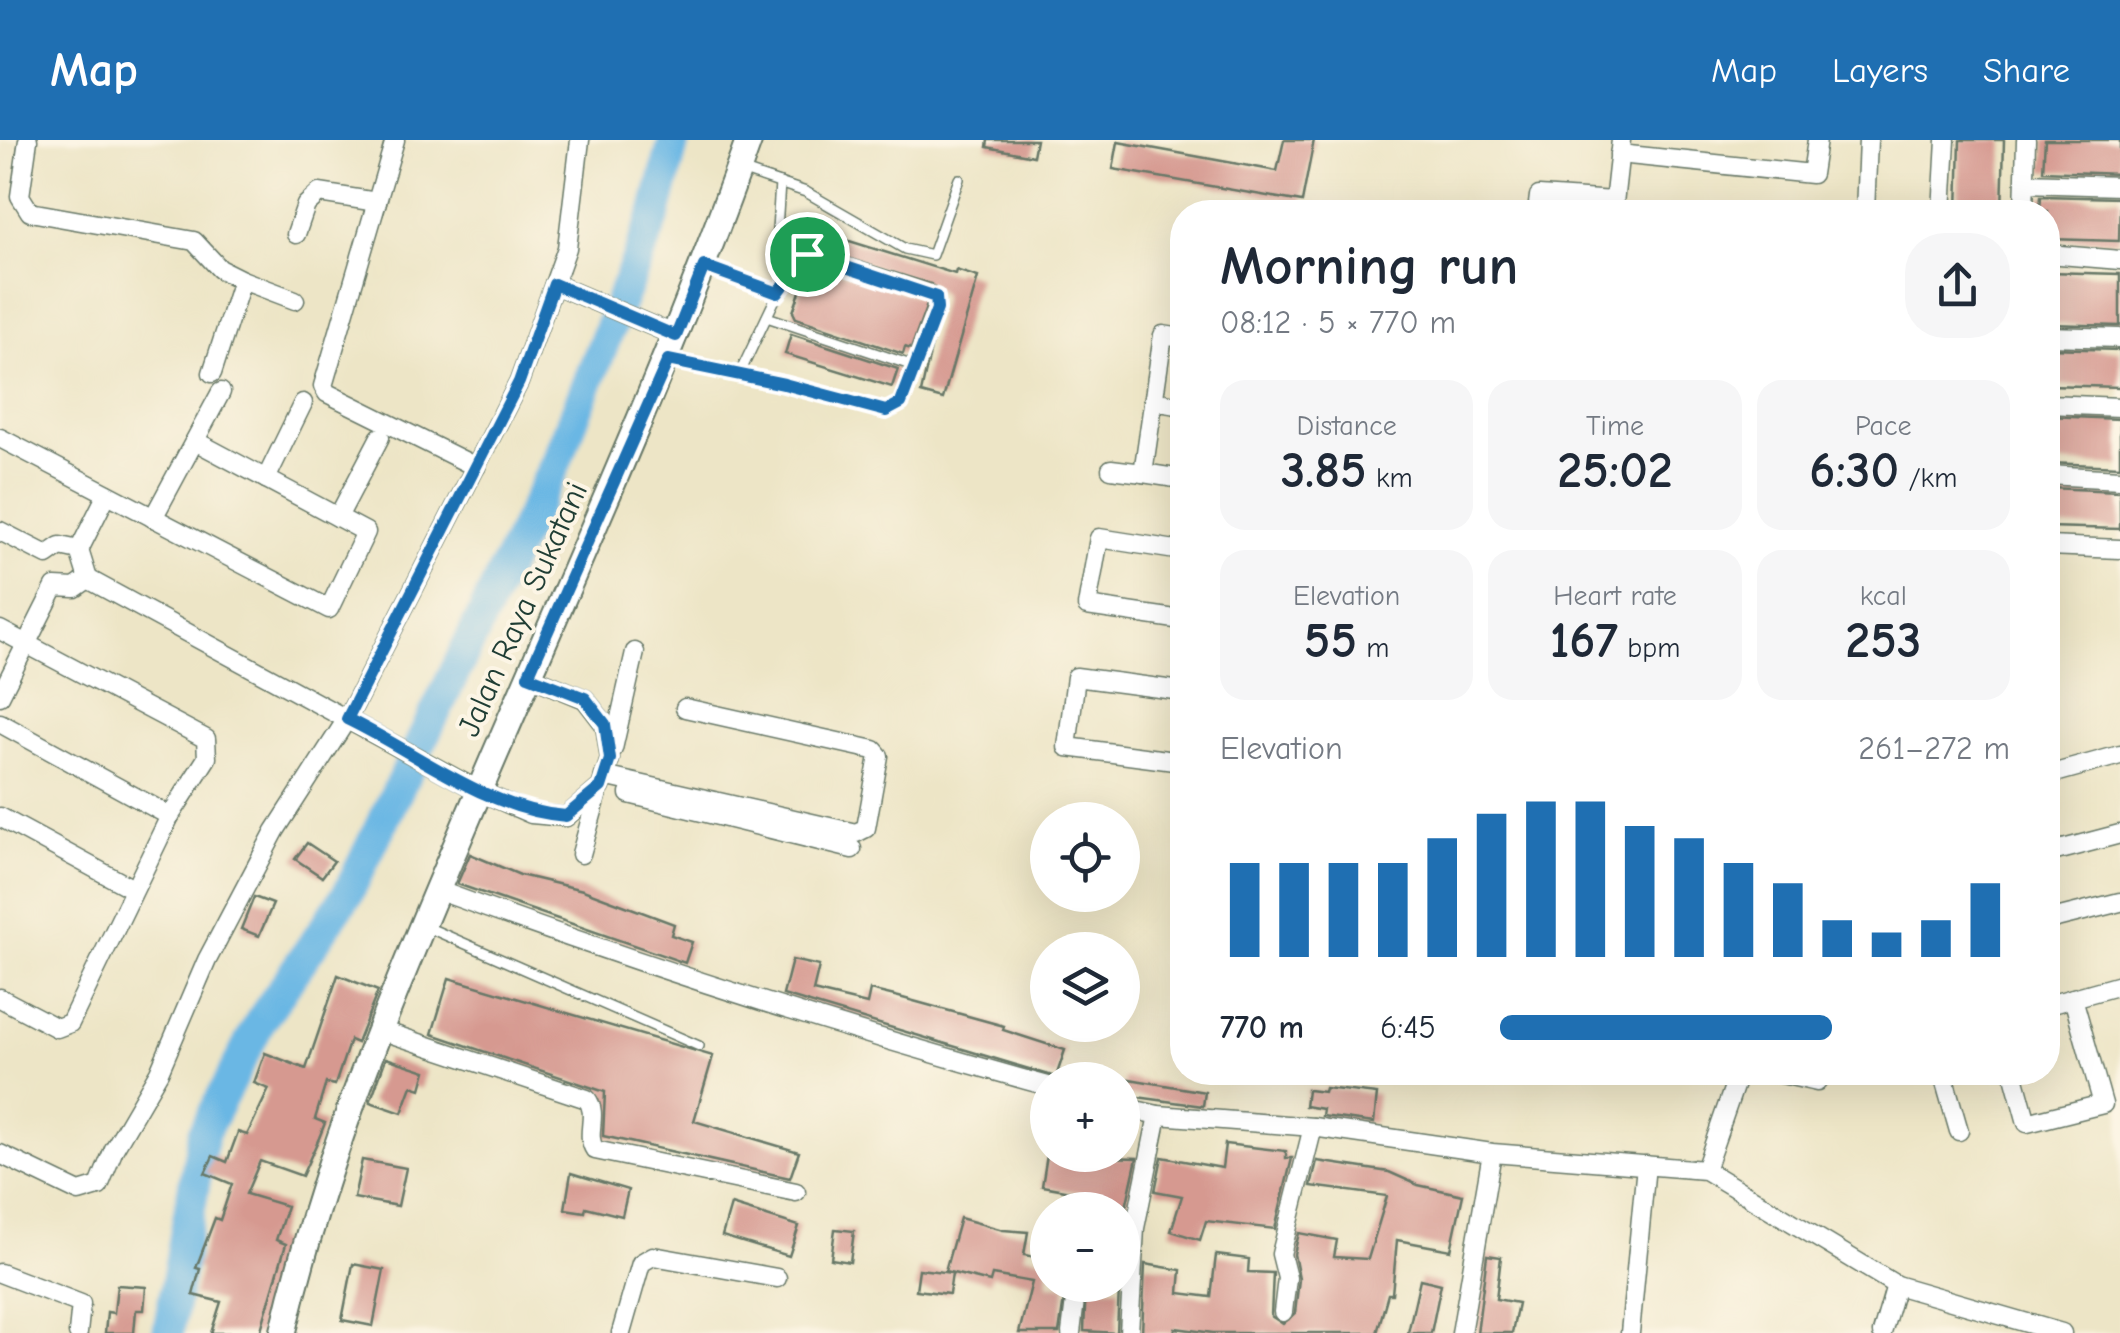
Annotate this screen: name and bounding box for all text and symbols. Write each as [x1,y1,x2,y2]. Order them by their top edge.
text: Map [50,43,138,98]
text: Map [1711,50,1777,91]
text: Layers [1832,50,1928,91]
text: Share [1983,50,2070,91]
pin [765,212,850,297]
icon: arrive [780,227,835,282]
button: share [1905,233,2010,338]
text: Morning run [1220,234,1518,298]
text: 08:12 · 5 × 770 m [1220,304,1456,341]
text: Distance [1297,410,1397,442]
text: Time [1586,410,1644,442]
text: Pace [1855,410,1912,442]
text: 3.85 [1281,442,1367,500]
text: 25:02 [1557,442,1673,500]
text: 6:30 [1809,442,1899,500]
text: km [1367,462,1413,494]
text: /km [1899,462,1957,494]
street label: Jalan Raya Sukatani [450,476,595,742]
text: Elevation [1293,580,1400,612]
text: Heart rate [1553,580,1677,612]
text: kcal [1860,580,1907,612]
text: 55 [1304,612,1357,670]
text: 167 [1550,612,1618,670]
text: 253 [1845,612,1921,670]
text: m [1357,632,1389,664]
text: bpm [1618,632,1680,664]
text: Elevation [1220,730,1343,767]
text: 261–272 m [1858,730,2010,767]
map controls [1030,802,1140,1302]
button: locate [1030,802,1140,912]
button: layers [1030,932,1140,1042]
text: 770 m [1220,1009,1304,1046]
text: 6:45 [1380,1009,1436,1046]
button: + [1030,1062,1140,1172]
button: − [1030,1192,1140,1302]

